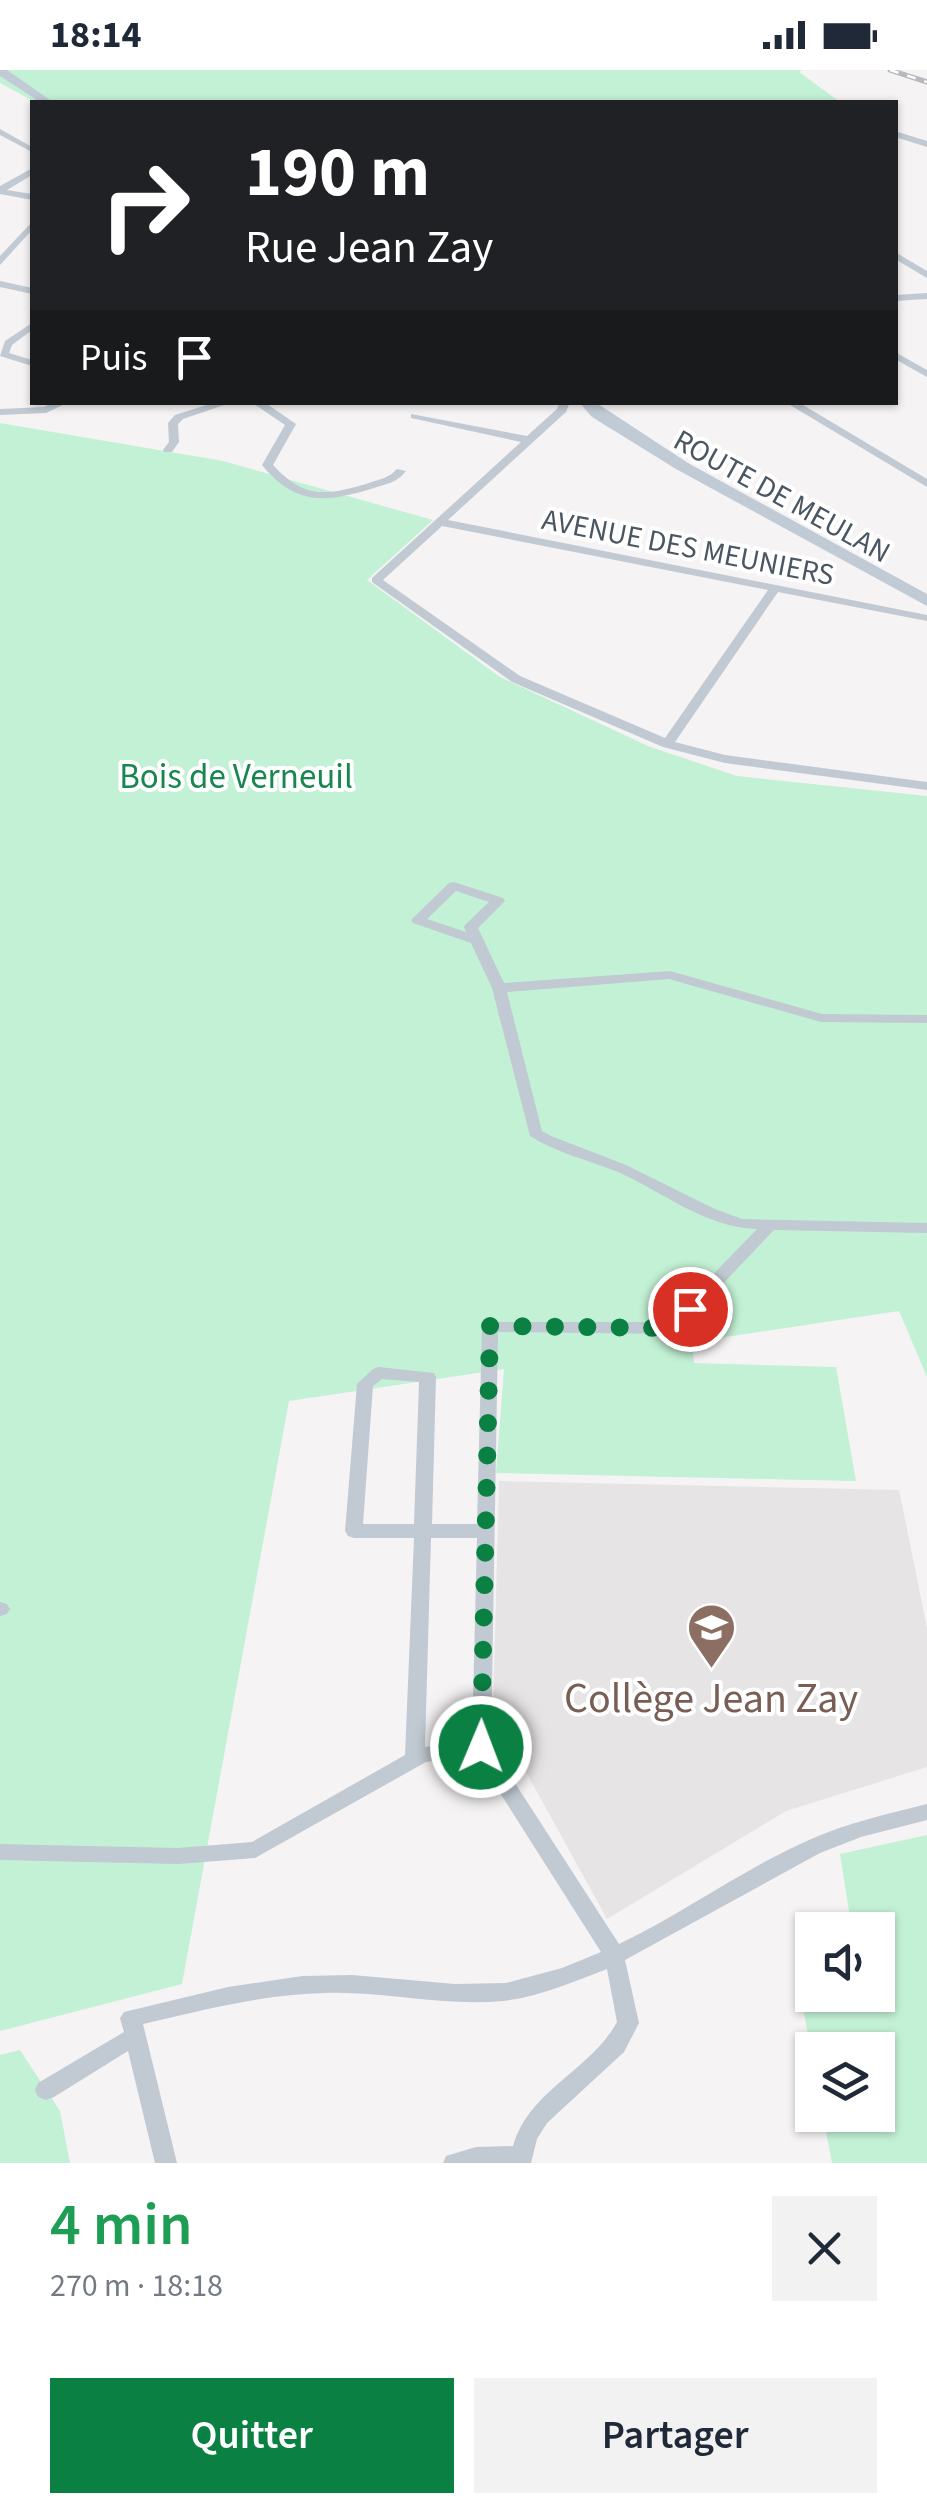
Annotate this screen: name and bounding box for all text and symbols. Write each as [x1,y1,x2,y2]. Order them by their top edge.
text: 18:14 [50,8,142,62]
text: 190 m [245,123,430,223]
icon: right [80,140,210,270]
text: Rue Jean Zay [245,216,493,280]
icon: arrive [167,330,222,385]
text: Puis [80,331,147,385]
street label: ROUTE DE MEULAN [666,419,898,574]
street label: AVENUE DES MEUNIERS [538,498,838,597]
park label: Bois de Verneuil [119,752,353,802]
pin [648,1267,733,1352]
icon: arrive [663,1282,718,1337]
school or university icon: Collège Jean Zay [685,1602,737,1670]
place label: Collège Jean Zay [564,1669,858,1729]
position arrow [429,1695,533,1799]
map controls [795,1912,895,2132]
button: sound [795,1912,895,2012]
button: layers [795,2032,895,2132]
text: 4 min [50,2183,193,2268]
button: close [772,2196,877,2301]
text: 270 m · 18:18 [50,2263,223,2309]
button: Quitter [50,2378,454,2493]
button: Partager [474,2378,877,2493]

